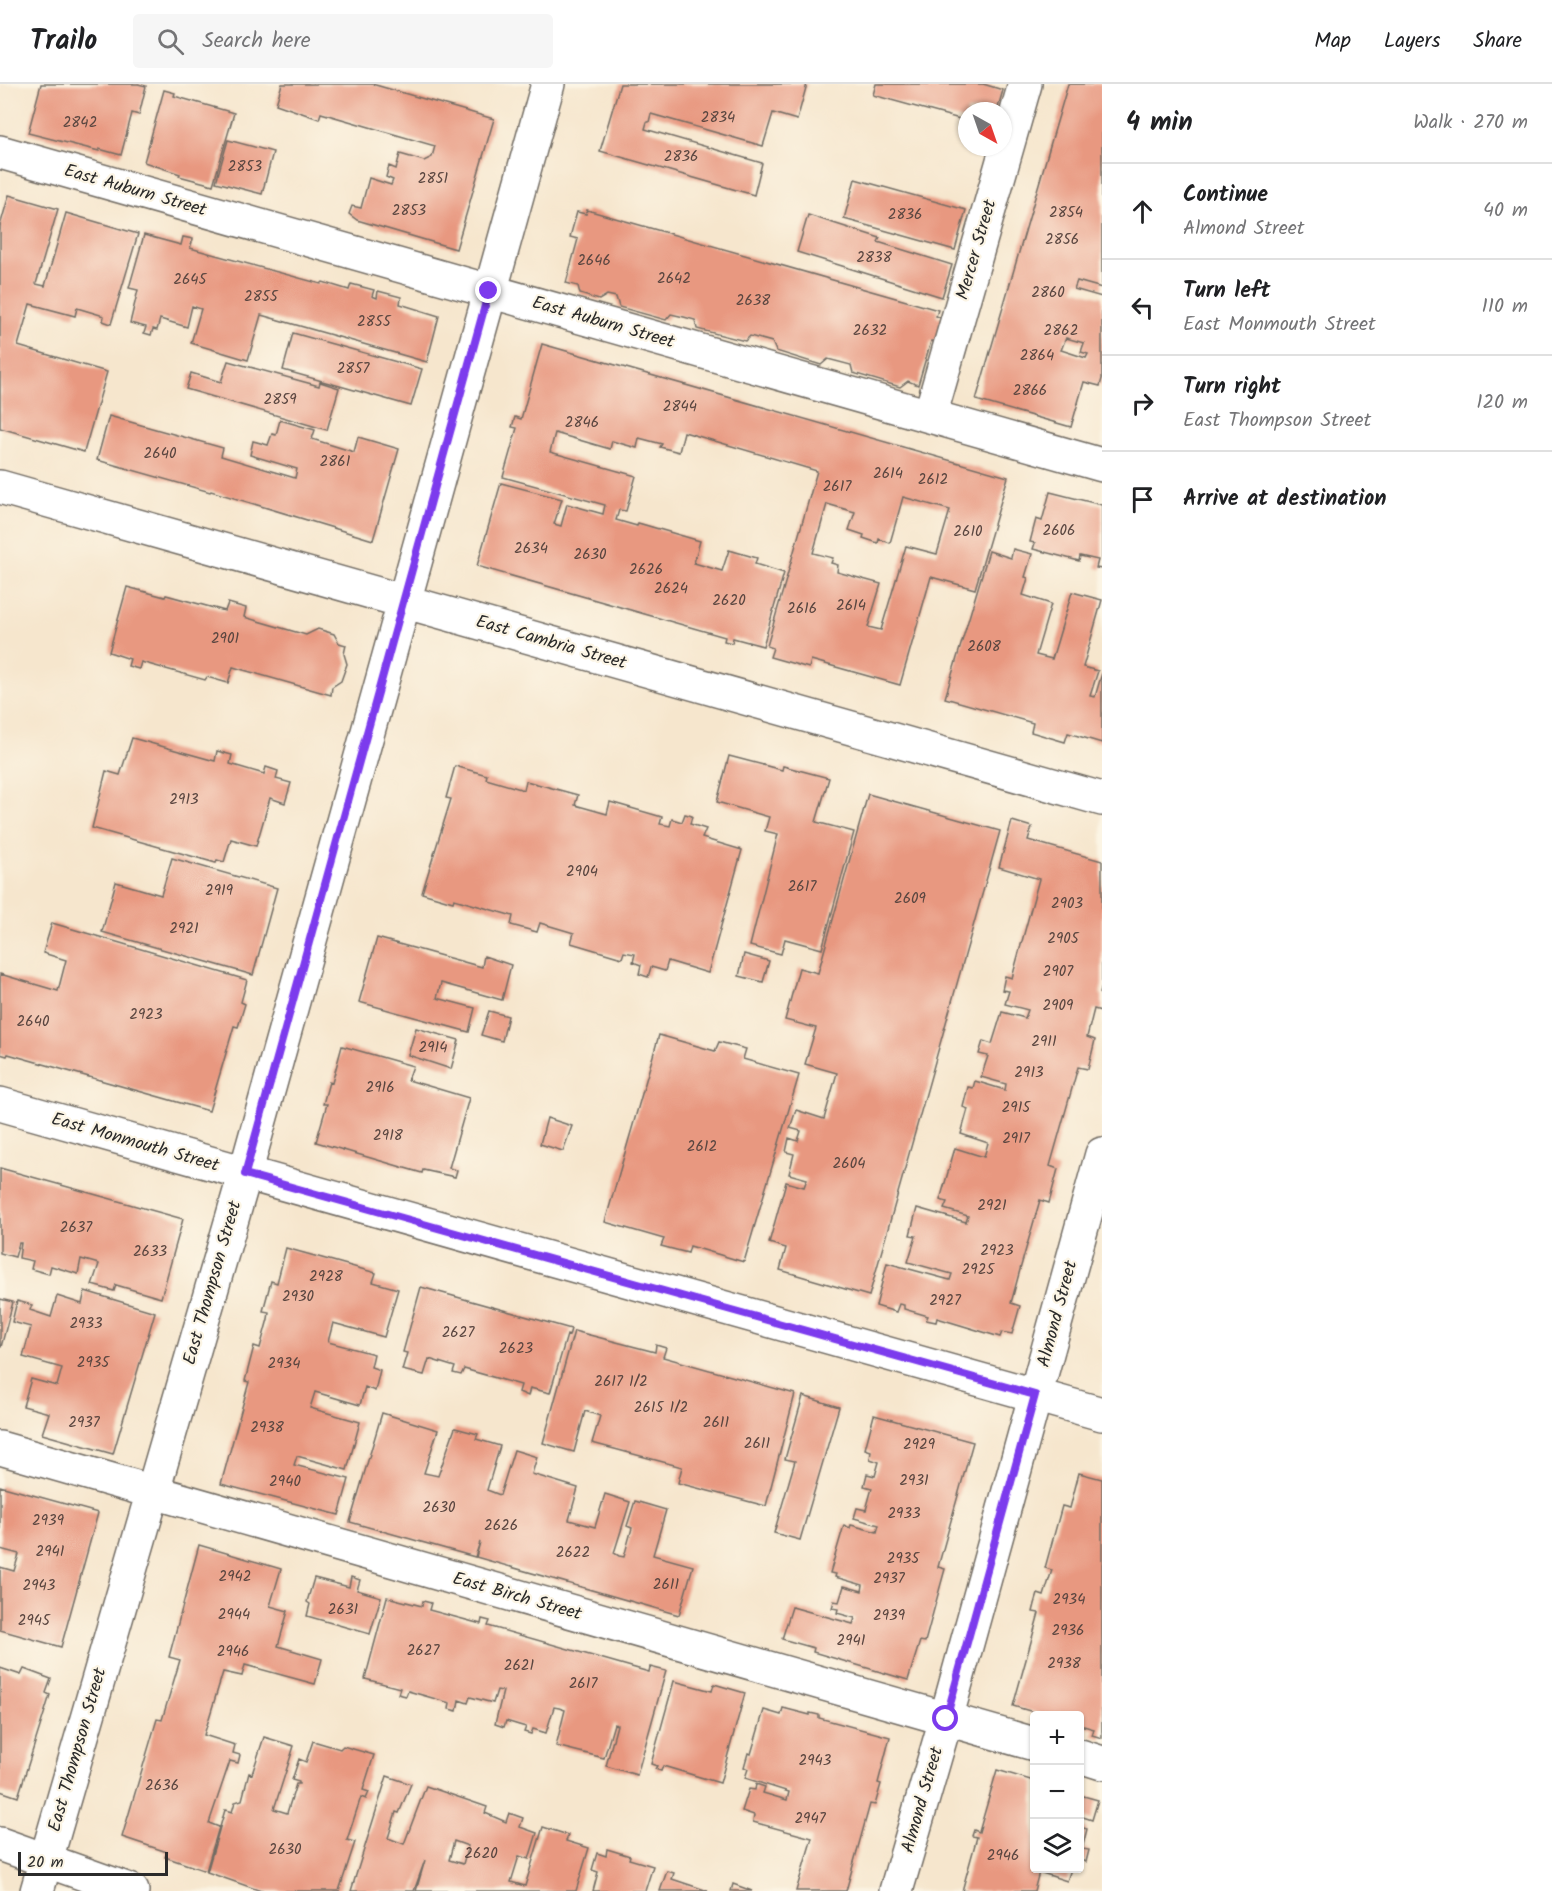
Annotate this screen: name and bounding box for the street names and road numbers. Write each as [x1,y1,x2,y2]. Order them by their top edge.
street label: East Auburn Street [60,157,211,225]
street label: Mercer Street [949,195,1005,304]
street label: East Auburn Street [528,289,679,357]
street label: East Cambria Street [472,608,631,679]
street label: East Monmouth Street [48,1105,223,1181]
street label: East Thompson Street [176,1197,251,1368]
street label: Almond Street [1030,1256,1086,1371]
street label: East Birch Street [449,1565,586,1630]
street label: East Thompson Street [41,1664,116,1835]
street label: Almond Street [894,1742,952,1857]

